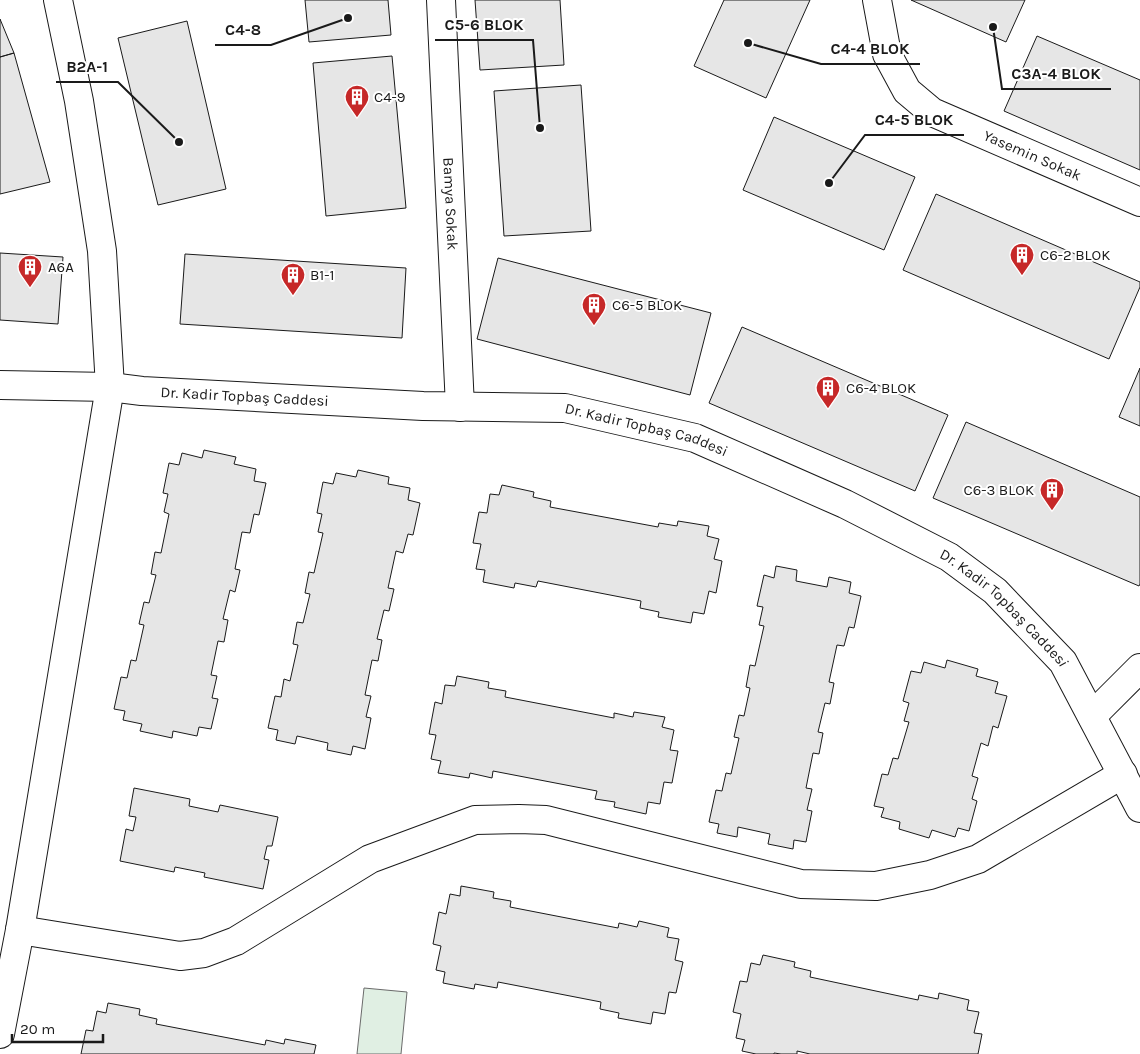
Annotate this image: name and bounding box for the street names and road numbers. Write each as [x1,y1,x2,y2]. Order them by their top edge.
street label: Yasemin Sokak [981,126,1084,184]
street label: Bamya Sokak [439,157,462,251]
street label: Dr. Kadir Topbaş Caddesi [160,383,329,410]
street label: Dr. Kadir Topbaş Caddesi [563,399,731,460]
street label: Dr. Kadir Topbaş Caddesi [937,545,1073,670]

